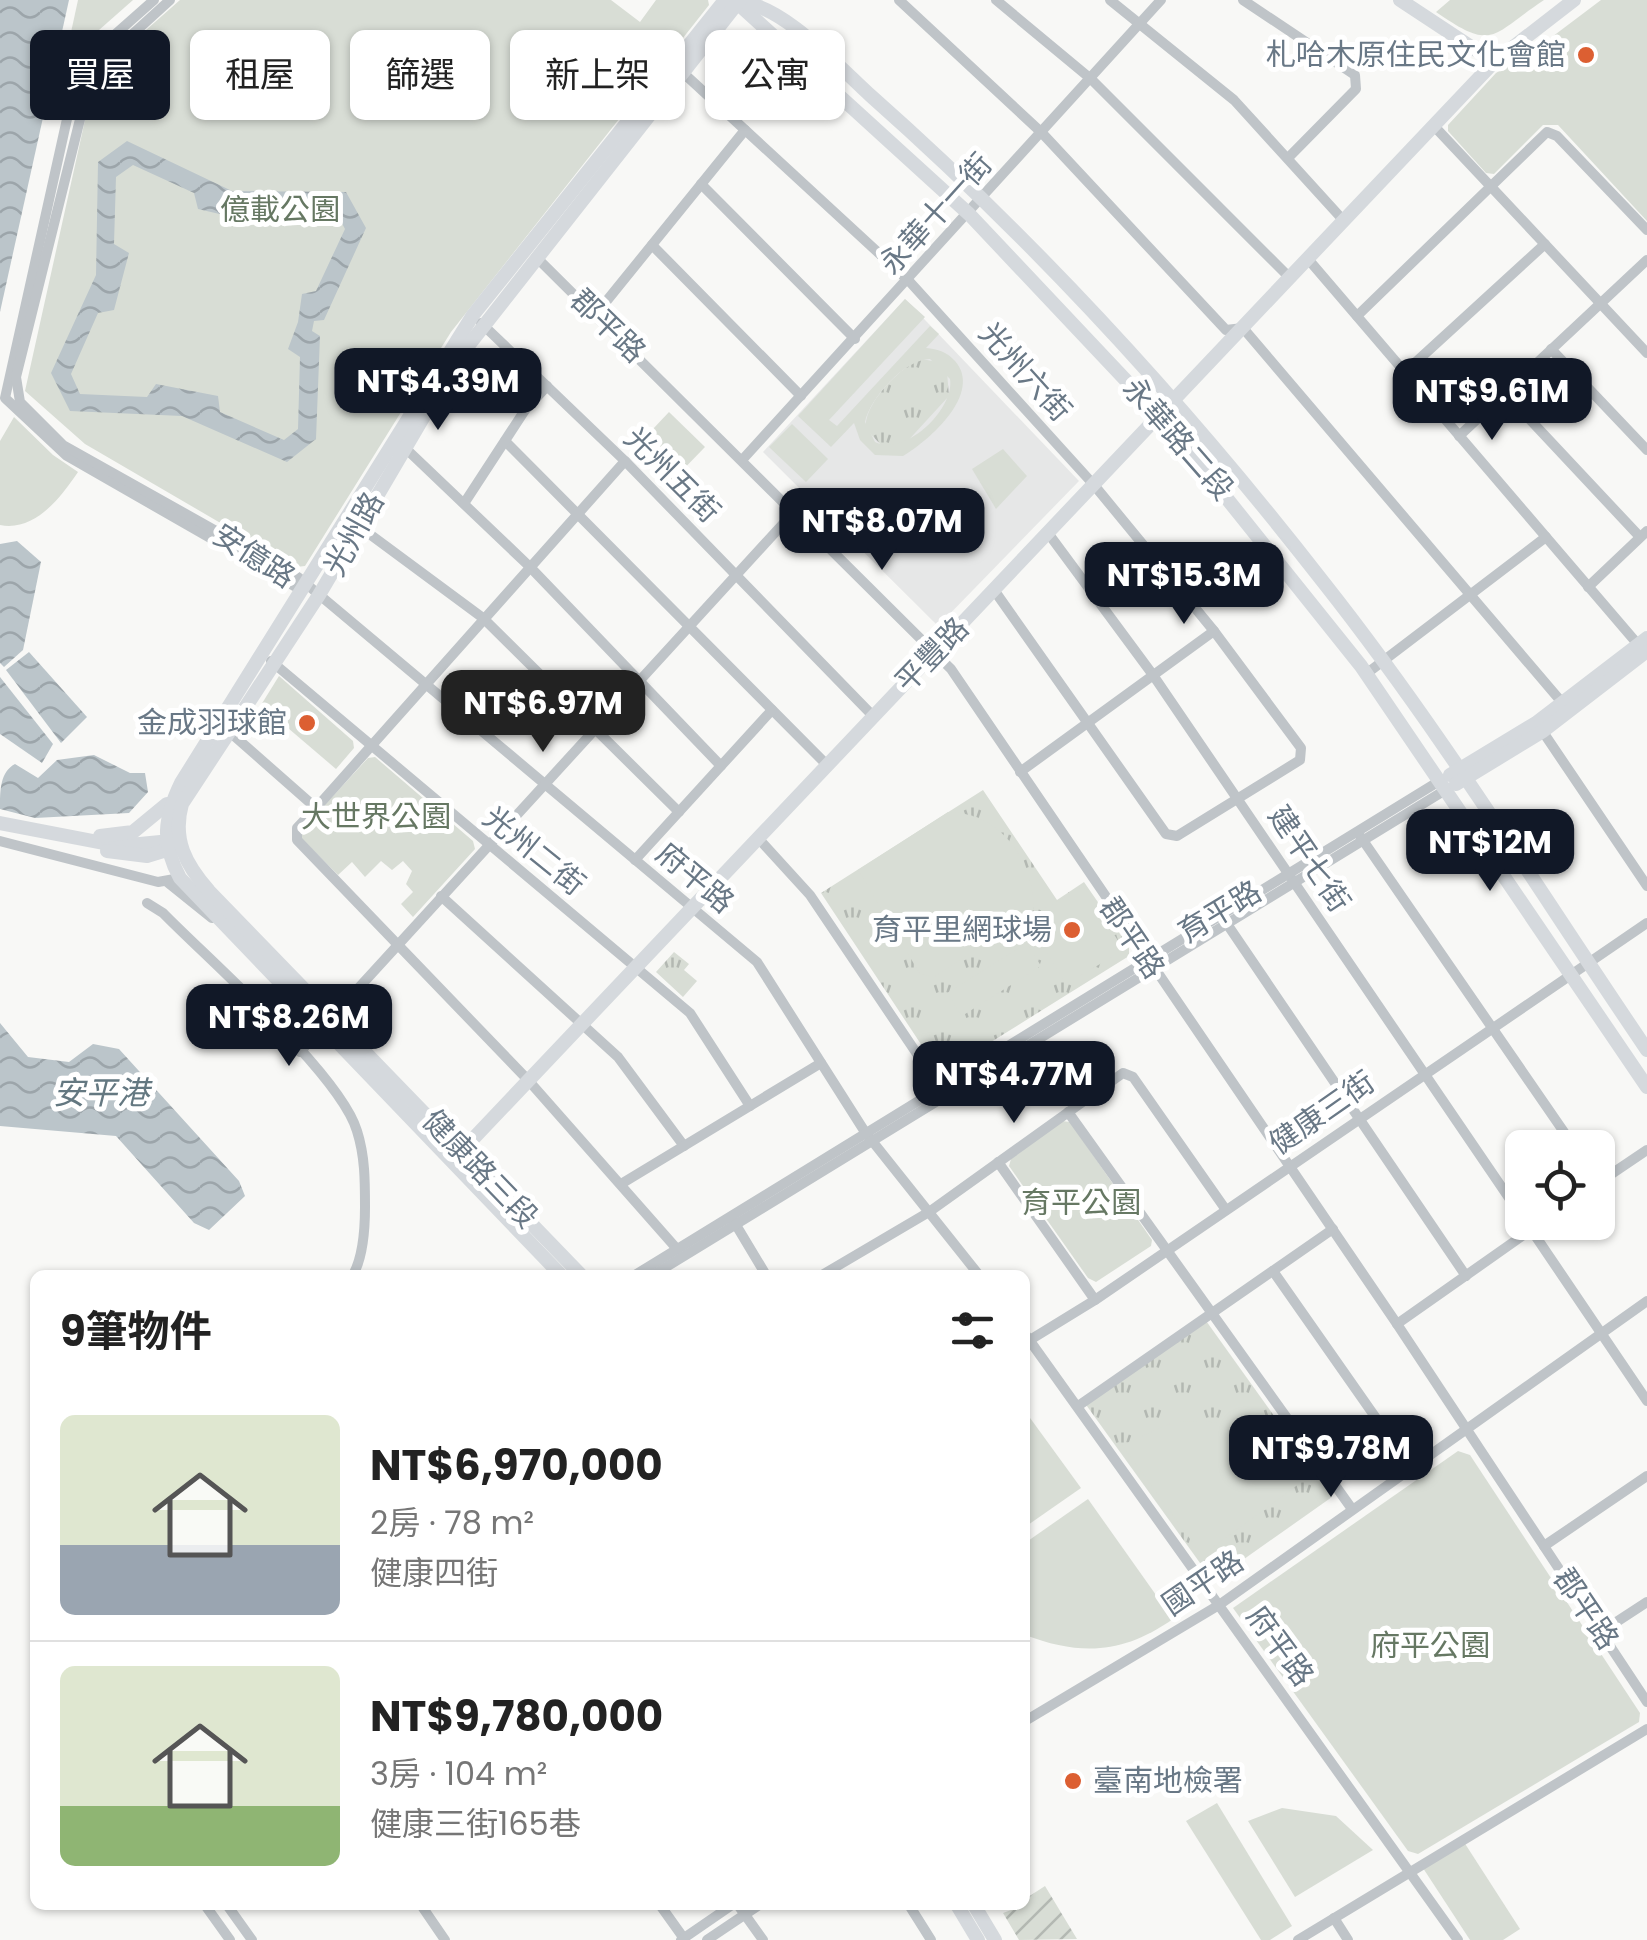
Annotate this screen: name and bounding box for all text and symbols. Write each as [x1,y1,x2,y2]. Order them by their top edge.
chip: 買屋 [30,30,170,120]
chip: 租屋 [190,30,330,120]
chip: 篩選 [350,30,490,120]
chip: 新上架 [510,30,685,120]
chip: 公寓 [705,30,845,120]
place label: 札哈木原住民文化會館 [1266,33,1566,76]
marker: 札哈木原住民文化會館 [1575,44,1597,66]
street label: 永華十一街 [869,144,1002,284]
park label: 億載公園 [220,188,340,231]
street label: 郡平路 [561,279,656,372]
street label: 光州六街 [969,313,1081,431]
pin: NT$4.39M [335,348,541,433]
text: NT$4.39M [356,358,520,403]
pin: NT$9.61M [1389,358,1595,443]
street label: 永華路二段 [1113,368,1244,509]
text: NT$9.61M [1415,368,1569,413]
street label: 光州五街 [615,417,730,532]
street label: 光州路 [313,484,394,584]
pin: NT$8.07M [779,488,985,573]
text: NT$8.07M [801,498,963,543]
street label: 安億路 [205,513,304,598]
pin: NT$15.3M [1081,542,1287,627]
text: NT$15.3M [1107,552,1261,597]
street label: 平豐路 [885,607,978,702]
pin: NT$6.97M [440,670,646,755]
text: NT$6.97M [463,680,623,725]
place label: 金成羽球館 [137,701,287,744]
marker: 金成羽球館 [296,712,318,734]
park label: 大世界公園 [301,795,451,838]
street label: 光州二街 [474,796,594,905]
street label: 建平七街 [1258,797,1361,920]
pin: NT$12M [1409,809,1571,894]
text: NT$12M [1428,819,1552,864]
street label: 府平路 [647,832,744,923]
street label: 育平路 [1170,870,1269,953]
street label: 郡平路 [1089,888,1175,987]
place label: 育平里網球場 [872,908,1052,951]
marker: 育平里網球場 [1061,919,1083,941]
pin: NT$8.26M [186,984,392,1069]
text: NT$8.26M [208,994,370,1039]
pin: NT$4.77M [911,1041,1117,1126]
text: NT$4.77M [935,1051,1093,1096]
street label: 健康三街 [1260,1061,1383,1165]
water label: 安平港 [53,1070,153,1115]
street label: 健康路三段 [413,1100,548,1238]
map controls [1505,1130,1615,1240]
button: locate [1505,1130,1615,1240]
park label: 育平公園 [1021,1181,1141,1224]
text: 9筆物件 [60,1302,212,1361]
icon: filters [945,1303,1000,1358]
pin: NT$9.78M [1228,1415,1434,1500]
text: NT$9.78M [1251,1425,1411,1470]
text: NT$6,970,000 [370,1436,663,1495]
icon: home [140,1455,260,1575]
text: 2房 · 78 m² [370,1500,534,1545]
street label: 國平路 [1153,1540,1252,1626]
text: 健康四街 [370,1550,498,1595]
street label: 郡平路 [1543,1559,1629,1658]
street label: 府平路 [1237,1597,1324,1695]
park label: 府平公園 [1370,1624,1490,1667]
text: NT$9,780,000 [370,1687,663,1746]
icon: home [140,1706,260,1826]
text: 3房 · 104 m² [370,1751,547,1796]
place label: 臺南地檢署 [1093,1759,1243,1802]
marker: 臺南地檢署 [1062,1770,1084,1792]
text: 健康三街165巷 [370,1801,581,1846]

